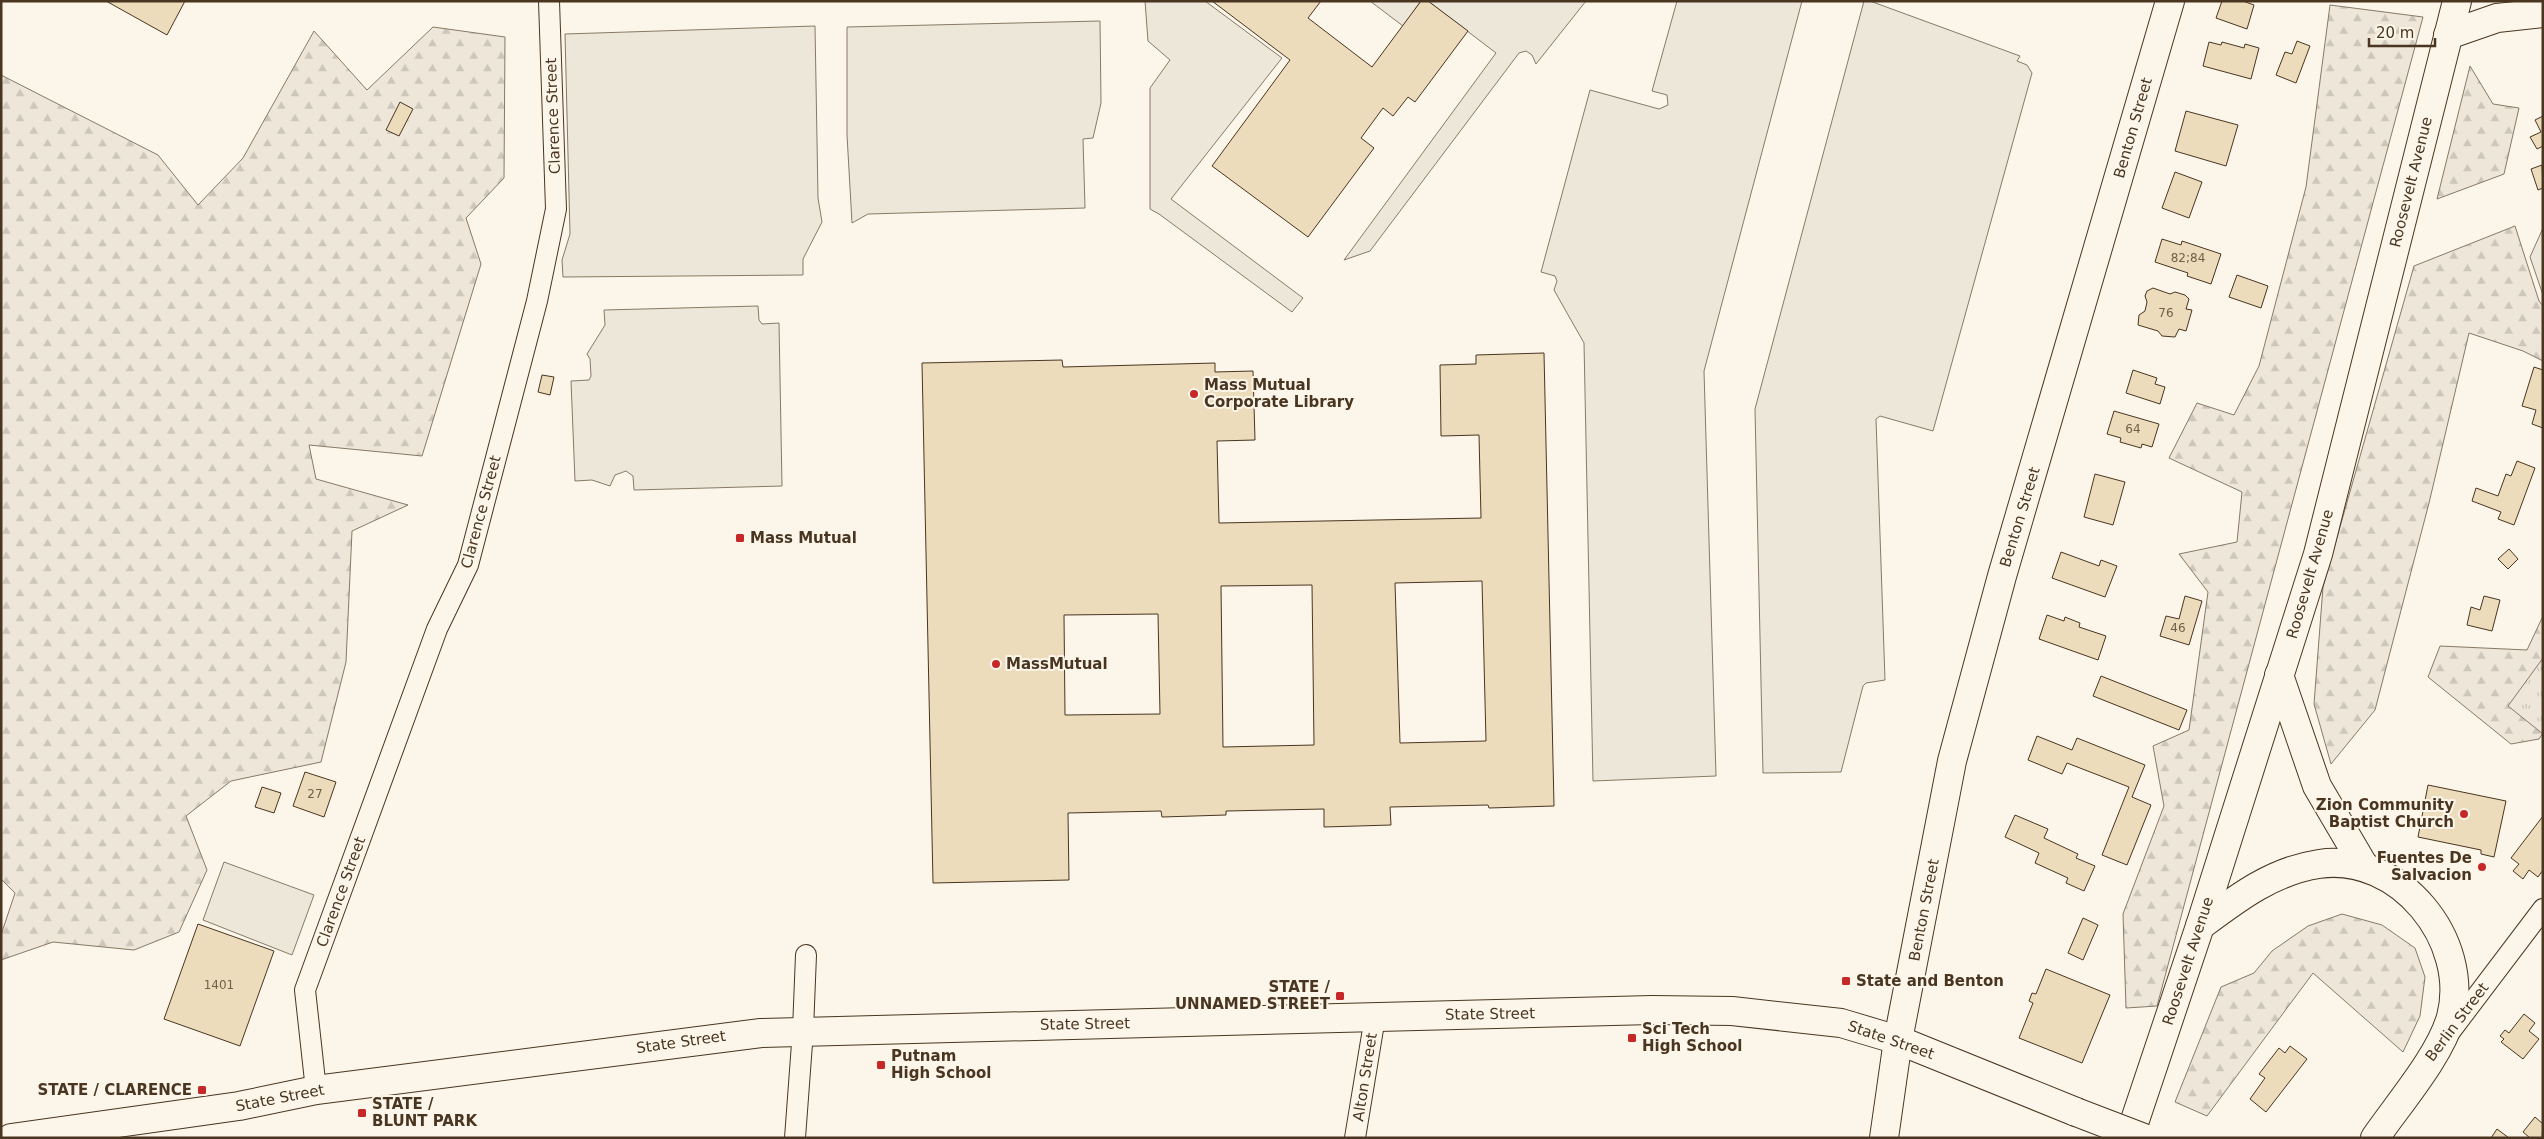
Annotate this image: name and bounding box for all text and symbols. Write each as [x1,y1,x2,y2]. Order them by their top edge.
scale bar [2369,15,2435,47]
text: 20 m [2376,24,2414,42]
street label: Clarence Street [542,57,564,174]
street label: Benton Street [2110,75,2156,180]
street label: Roosevelt Avenue [2386,115,2436,249]
house number: 82;84 [2171,251,2205,265]
house number: 76 [2158,306,2174,320]
place label: Mass Mutual Corporate Library [1204,376,1354,411]
marker: Mass Mutual Corporate Library [1188,388,1200,400]
house number: 64 [2125,422,2141,436]
street label: Clarence Street [457,453,505,570]
street label: Benton Street [1996,465,2044,569]
street label: Roosevelt Avenue [2283,507,2337,641]
place label: Mass Mutual [750,529,857,547]
marker: Mass Mutual [734,532,746,544]
house number: 46 [2170,621,2186,635]
place label: MassMutual [1006,655,1108,673]
marker: MassMutual [990,658,1002,670]
house number: 27 [307,787,323,801]
place label: Zion Community Baptist Church [2316,796,2454,831]
marker: Zion Community Baptist Church [2458,808,2470,820]
street label: Clarence Street [313,834,369,950]
place label: Fuentes De Salvacion [2377,849,2472,884]
street label: Benton Street [1905,857,1943,963]
marker: Fuentes De Salvacion [2476,861,2488,873]
street label: Roosevelt Avenue [2159,895,2217,1027]
place label: State and Benton [1856,972,2004,990]
marker: State and Benton [1840,975,1852,987]
house number: 1401 [204,978,234,992]
place label: STATE / UNNAMED STREET [1175,978,1331,1013]
street label: Berlin Street [2422,979,2493,1065]
marker: STATE / UNNAMED STREET [1334,990,1346,1002]
street label: State Street [1445,1004,1535,1024]
street label: State Street [1040,1014,1130,1034]
street label: State Street [1845,1017,1937,1063]
place label: Sci Tech High School [1642,1020,1742,1055]
street label: State Street [635,1027,727,1057]
street label: Alton Street [1349,1031,1381,1123]
marker: Sci Tech High School [1626,1032,1638,1044]
place label: Putnam High School [891,1047,991,1082]
marker: Putnam High School [875,1059,887,1071]
place label: STATE / CLARENCE [38,1081,192,1099]
street label: State Street [234,1081,326,1115]
marker: STATE / CLARENCE [196,1084,208,1096]
place label: STATE / BLUNT PARK [372,1095,478,1130]
marker: STATE / BLUNT PARK [356,1107,368,1119]

